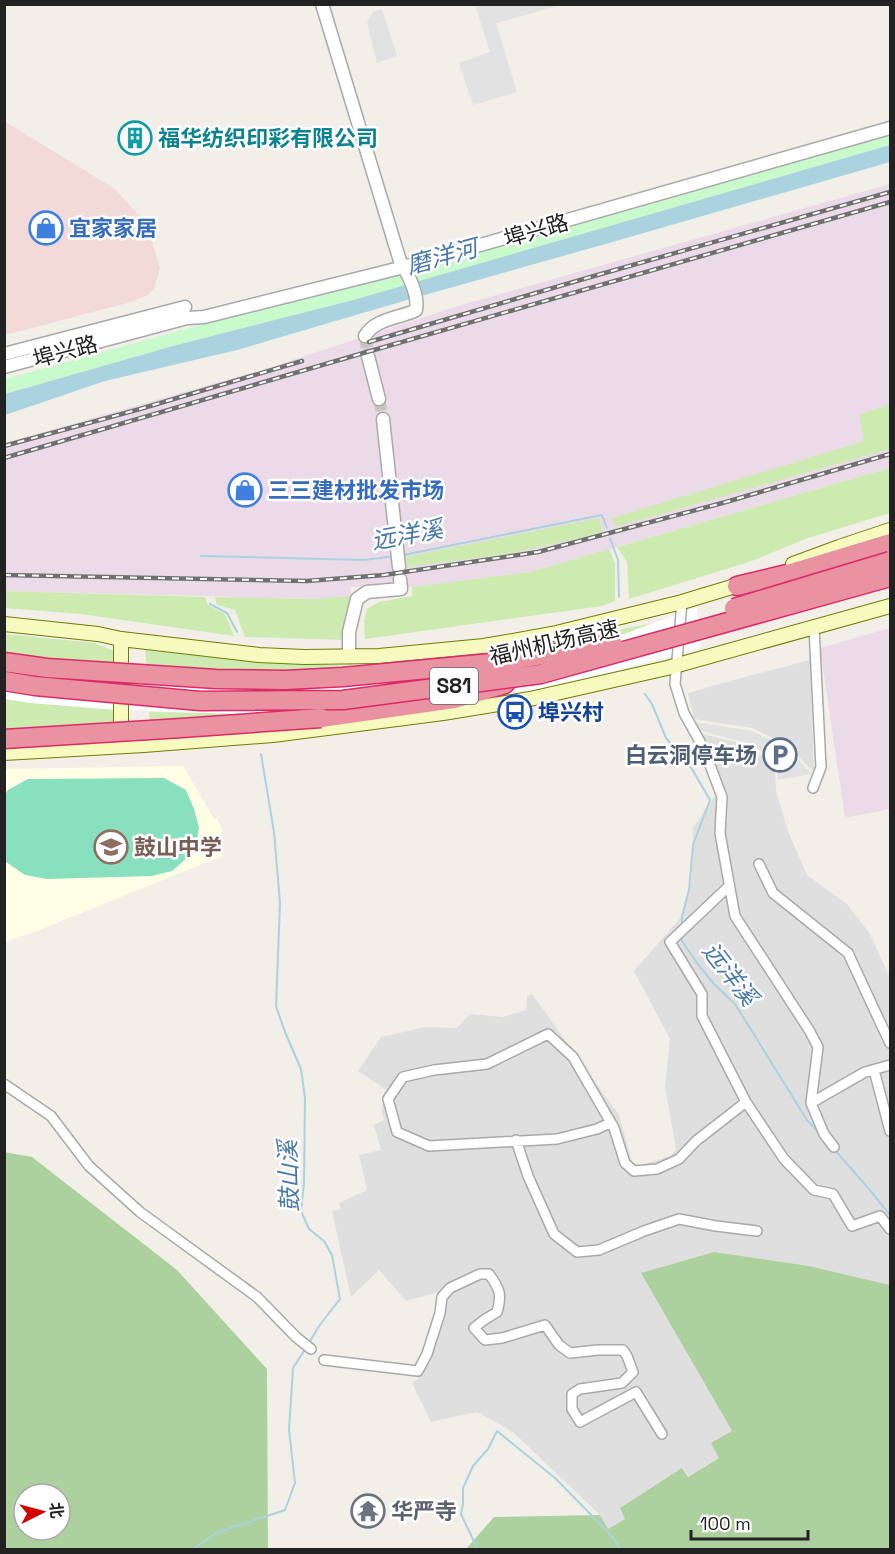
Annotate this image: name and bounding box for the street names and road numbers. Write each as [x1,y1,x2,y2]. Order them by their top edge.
street label: 埠兴路 [500,207,572,253]
street label: 埠兴路 [29,329,101,373]
street label: 福州机场高速 [487,614,621,670]
road number: S81 [430,668,478,704]

